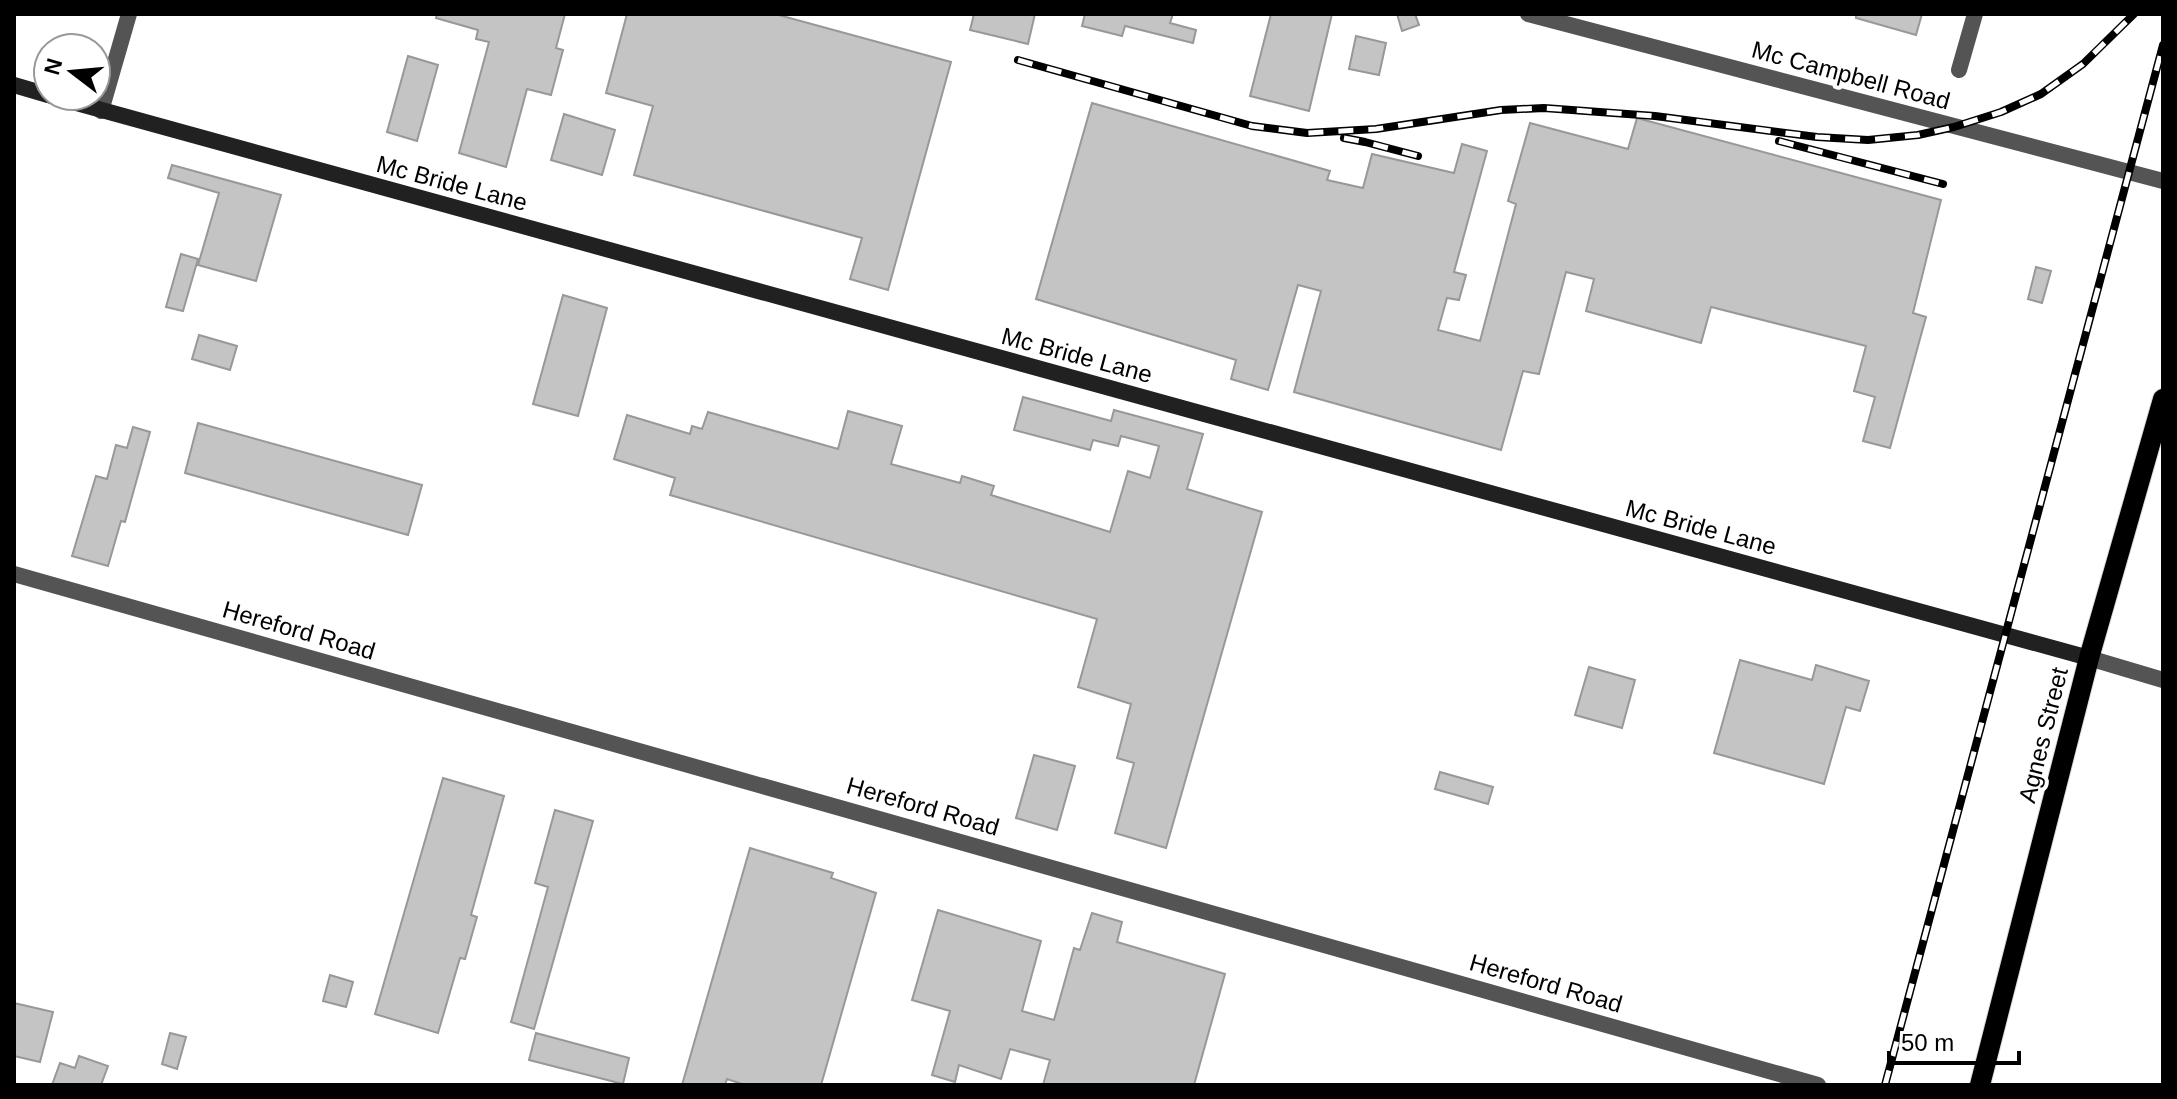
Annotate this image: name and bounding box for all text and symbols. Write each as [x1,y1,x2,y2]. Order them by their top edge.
north arrow [32,32,112,112]
street label: Mc Campbell Road [1749,36,1953,114]
text: N [39,56,67,78]
street label: Mc Bride Lane [374,150,530,216]
street label: Mc Bride Lane [999,322,1155,388]
street label: Mc Bride Lane [1623,494,1779,560]
street label: Hereford Road [220,595,378,665]
street label: Agnes Street [2013,664,2073,806]
street label: Hereford Road [844,771,1002,841]
street label: Hereford Road [1467,948,1625,1018]
scale bar [1889,1015,2019,1065]
text: 50 m [1901,1029,1954,1056]

